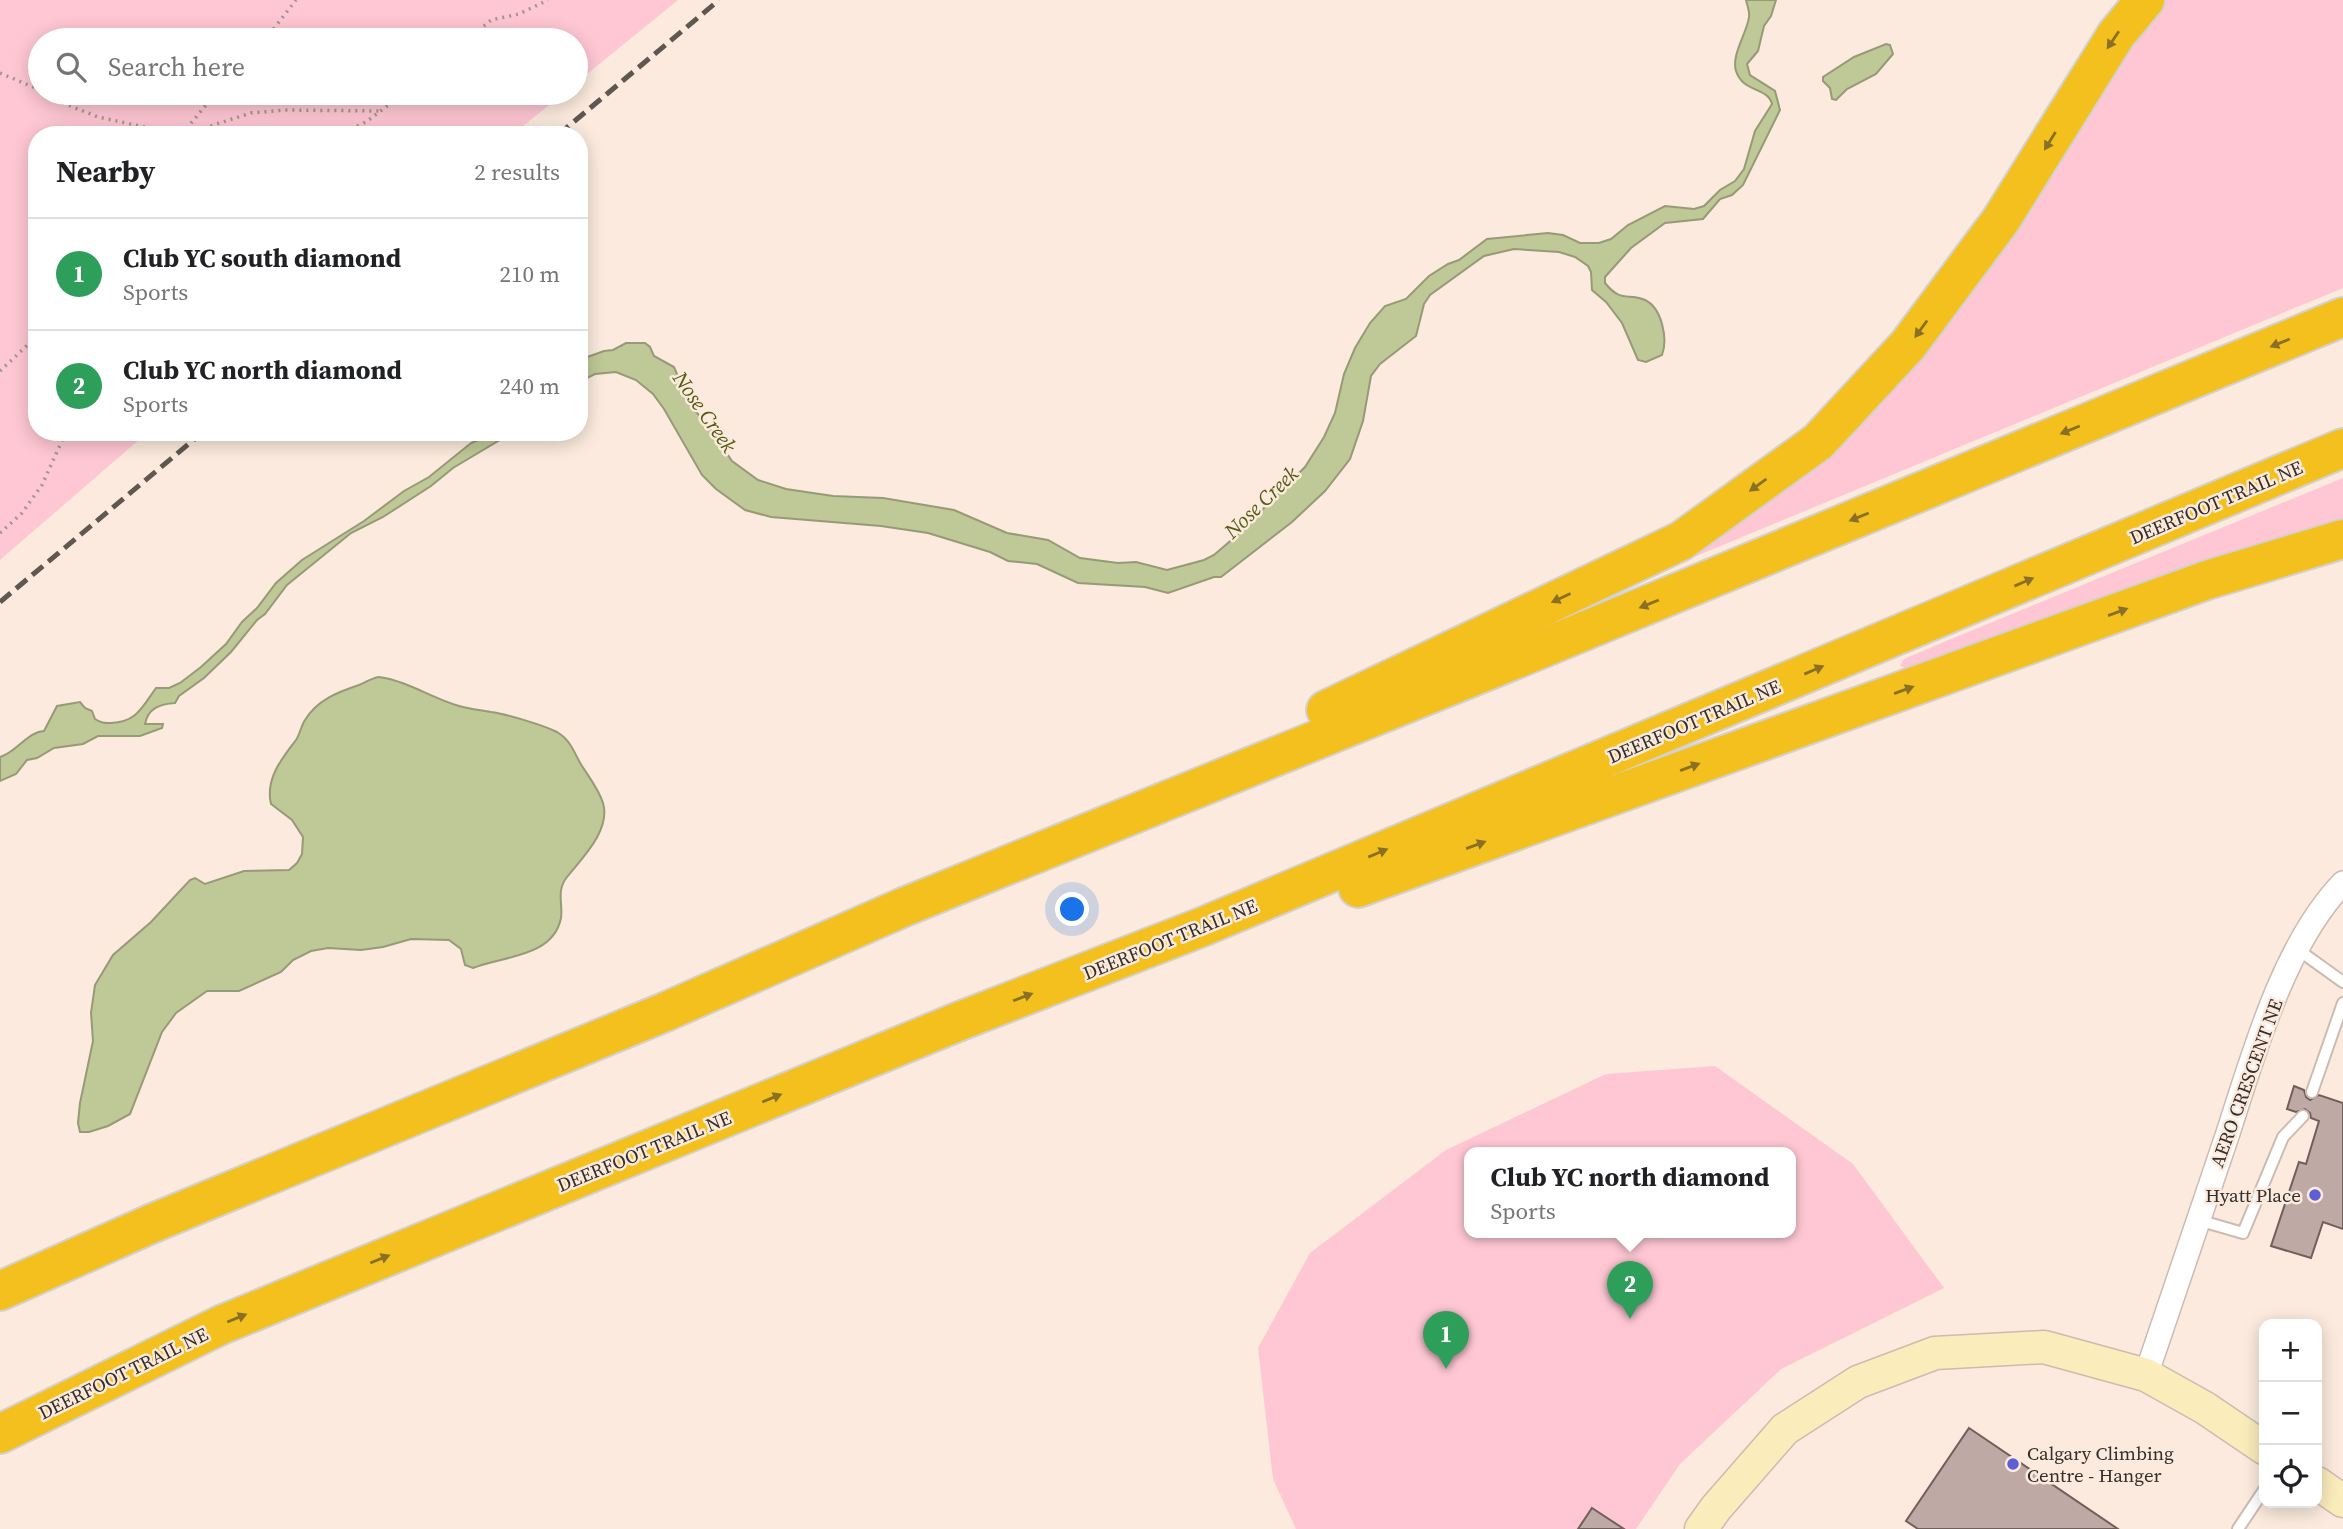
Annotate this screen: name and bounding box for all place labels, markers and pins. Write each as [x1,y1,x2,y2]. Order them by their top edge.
place label: Hyatt Place [2205,1182,2301,1208]
marker: Hyatt Place [2307,1187,2323,1203]
pin: 2 [1607,1261,1653,1319]
pin: 1 [1423,1311,1469,1369]
place label: Calgary Climbing Centre - Hanger [2027,1440,2174,1488]
marker: Calgary Climbing Centre - Hanger [2005,1456,2021,1472]

